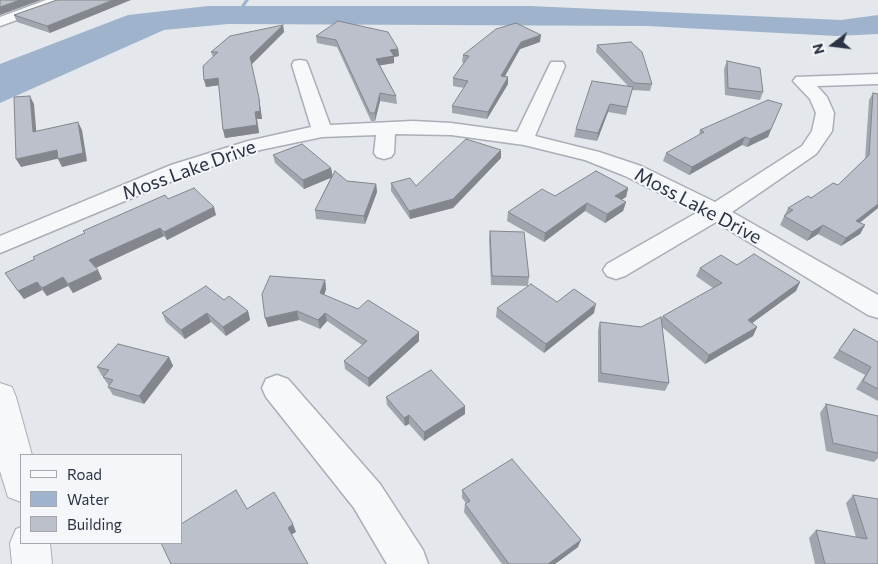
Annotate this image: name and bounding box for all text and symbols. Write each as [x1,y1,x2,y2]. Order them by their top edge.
north arrow [808,20,858,70]
text: N [808,42,828,56]
street label: Moss Lake Drive [119,135,259,205]
street label: Moss Lake Drive [631,163,765,249]
legend [20,454,182,544]
text: Road [67,465,102,483]
text: Water [67,490,109,508]
text: Building [67,515,122,533]

